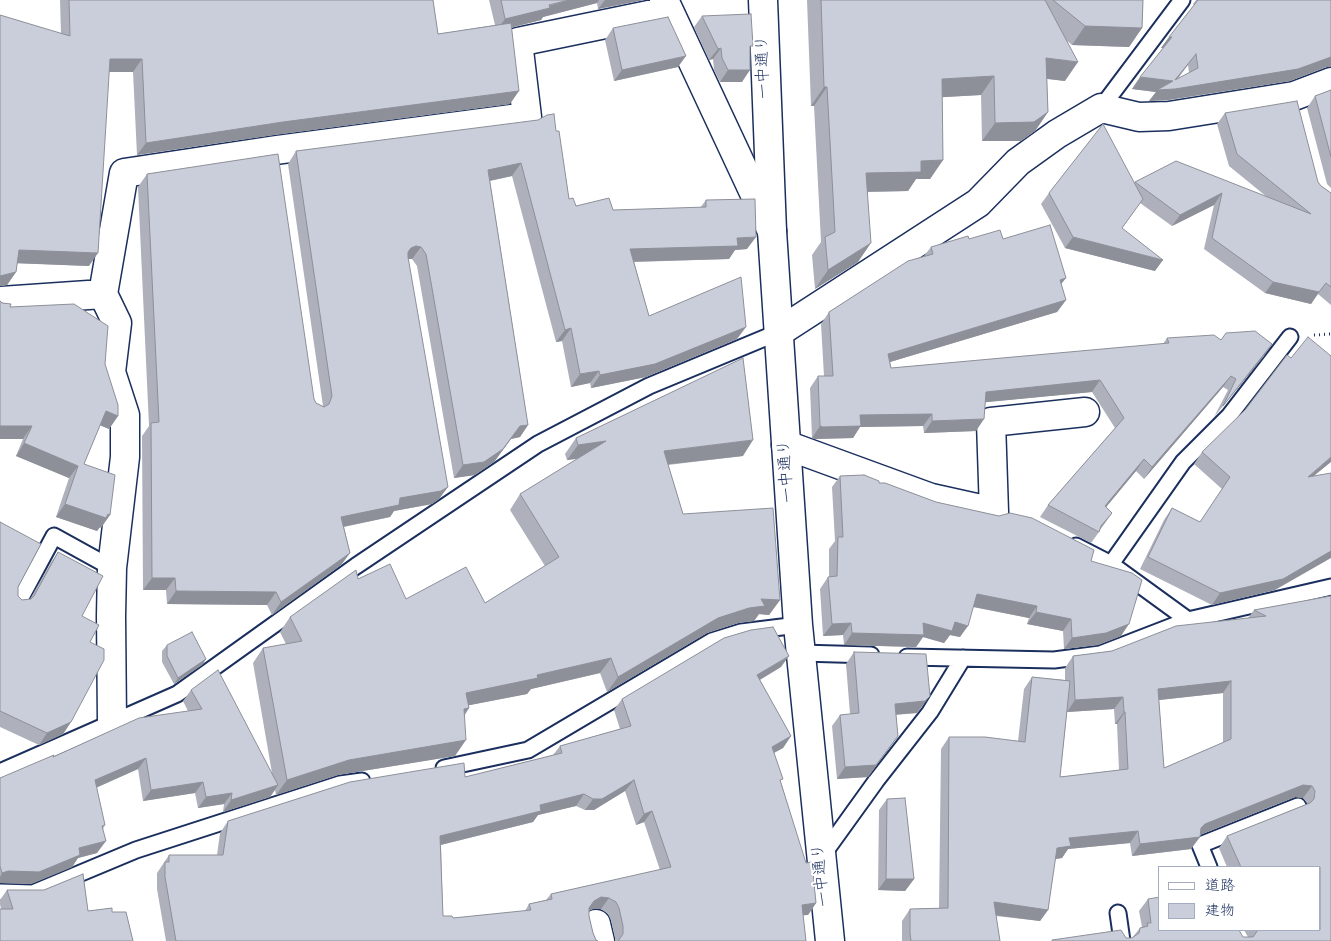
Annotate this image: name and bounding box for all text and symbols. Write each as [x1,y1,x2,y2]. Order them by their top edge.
street label: 一中通り [754,35,776,99]
street label: 一中通り [776,438,800,504]
street label: 一中通り [810,842,836,908]
legend [1158,866,1321,931]
text: 道路 [1205,876,1235,898]
text: 建物 [1205,901,1235,923]

